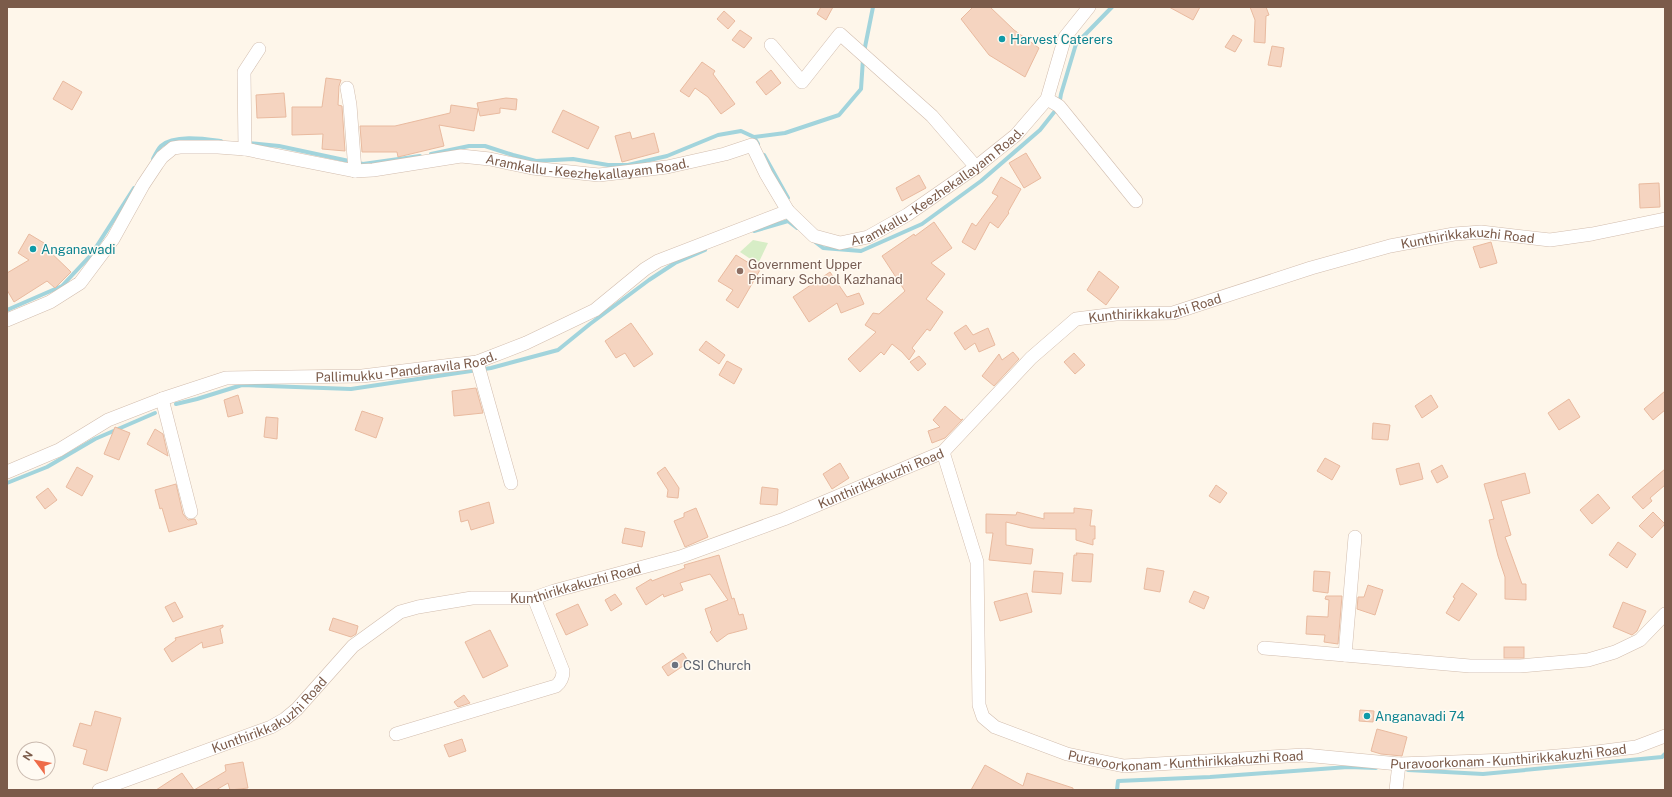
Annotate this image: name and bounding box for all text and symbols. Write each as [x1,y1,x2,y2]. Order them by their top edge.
place label: Harvest Caterers [1010,32,1113,47]
marker: Harvest Caterers [997,34,1007,44]
street label: Aramkallu - Keezhekallayam Road. [849,125,1027,249]
street label: Aramkallu - Keezhekallayam Road. [484,151,690,183]
street label: Kunthirikkakuzhi Road [1400,225,1535,252]
place label: Anganawadi [41,242,116,257]
marker: Anganawadi [28,244,38,254]
place label: Government Upper Primary School Kazhanad [748,257,903,287]
marker: Government Upper Primary School Kazhanad [735,266,745,276]
street label: Kunthirikkakuzhi Road [1088,291,1223,325]
street label: Pallimukku - Pandaravila Road. [315,348,499,385]
street label: Kunthirikkakuzhi Road [816,446,946,512]
street label: Kunthirikkakuzhi Road [510,561,643,606]
place label: CSI Church [683,658,751,673]
marker: CSI Church [670,660,680,670]
street label: Kunthirikkakuzhi Road [210,674,330,756]
place label: Anganavadi 74 [1375,709,1465,724]
marker: Anganavadi 74 [1362,711,1372,721]
north arrow [16,741,56,781]
street label: Puravoorkonam - Kunthirikkakuzhi Road [1390,741,1627,772]
street label: Puravoorkonam - Kunthirikkakuzhi Road [1067,747,1304,774]
text: N [20,749,35,763]

